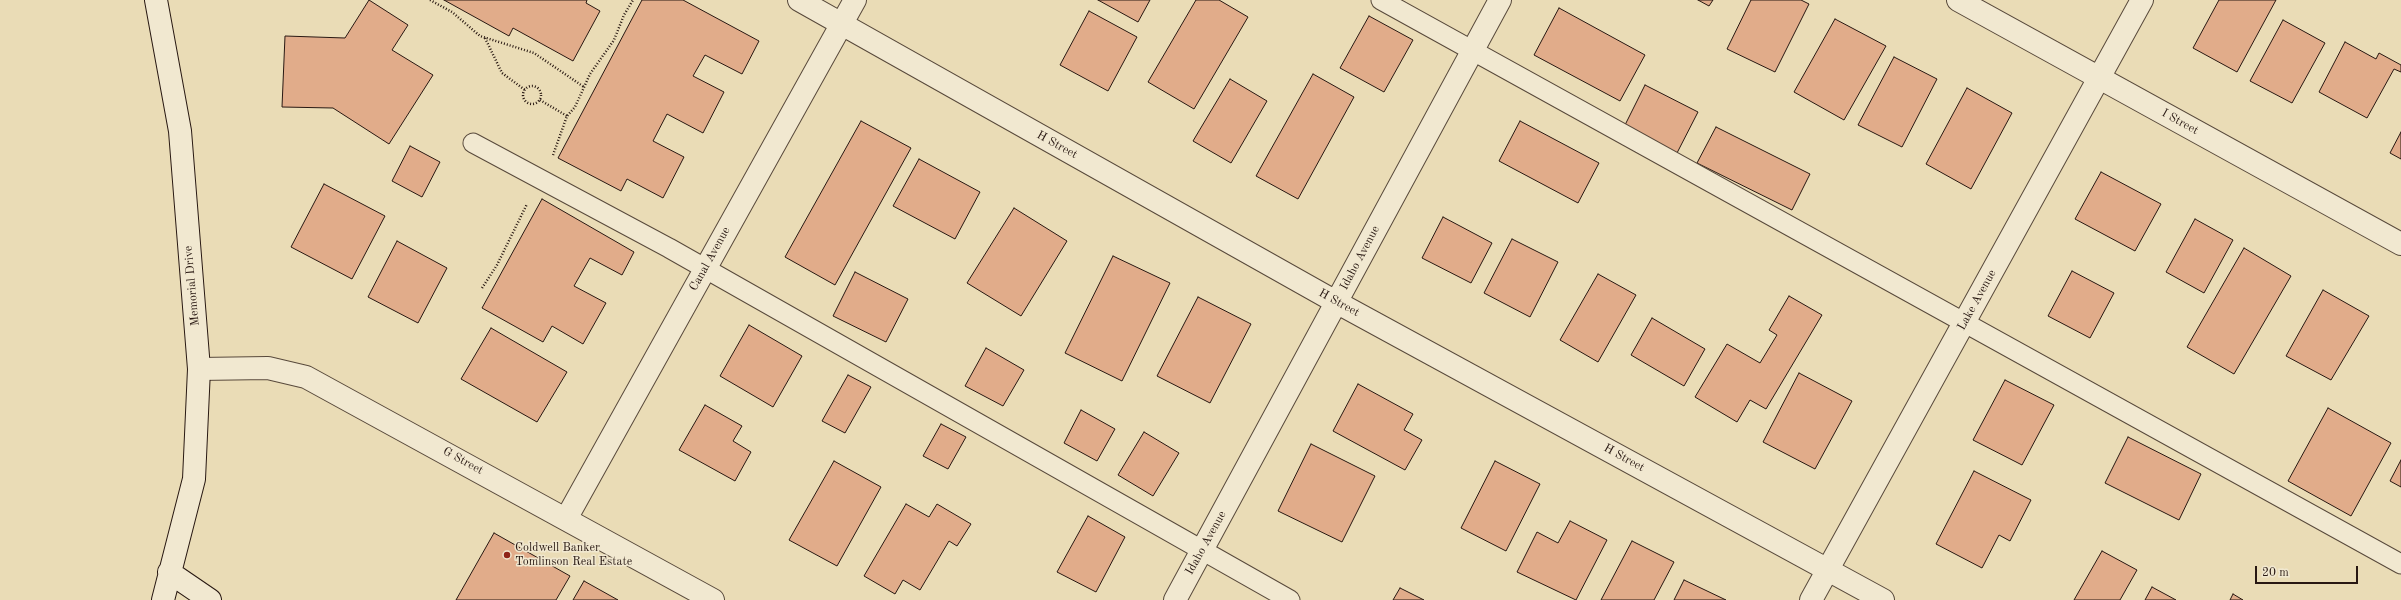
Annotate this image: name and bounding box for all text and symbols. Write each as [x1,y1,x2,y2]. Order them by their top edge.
street label: I Street [2159,106,2201,138]
street label: H Street [1034,128,1080,162]
street label: Idaho Avenue [1337,223,1383,293]
street label: Canal Avenue [686,224,734,294]
street label: Memorial Drive [181,245,203,327]
street label: Lake Avenue [1954,267,2000,333]
street label: H Street [1316,286,1362,320]
street label: H Street [1601,441,1647,475]
street label: G Street [440,444,486,478]
street label: Idaho Avenue [1183,509,1229,577]
place label: Coldwell Banker Tomlinson Real Estate [515,541,632,569]
marker: Coldwell Banker Tomlinson Real Estate [502,550,512,560]
scale bar [2257,558,2360,584]
text: 20 m [2262,567,2289,579]

